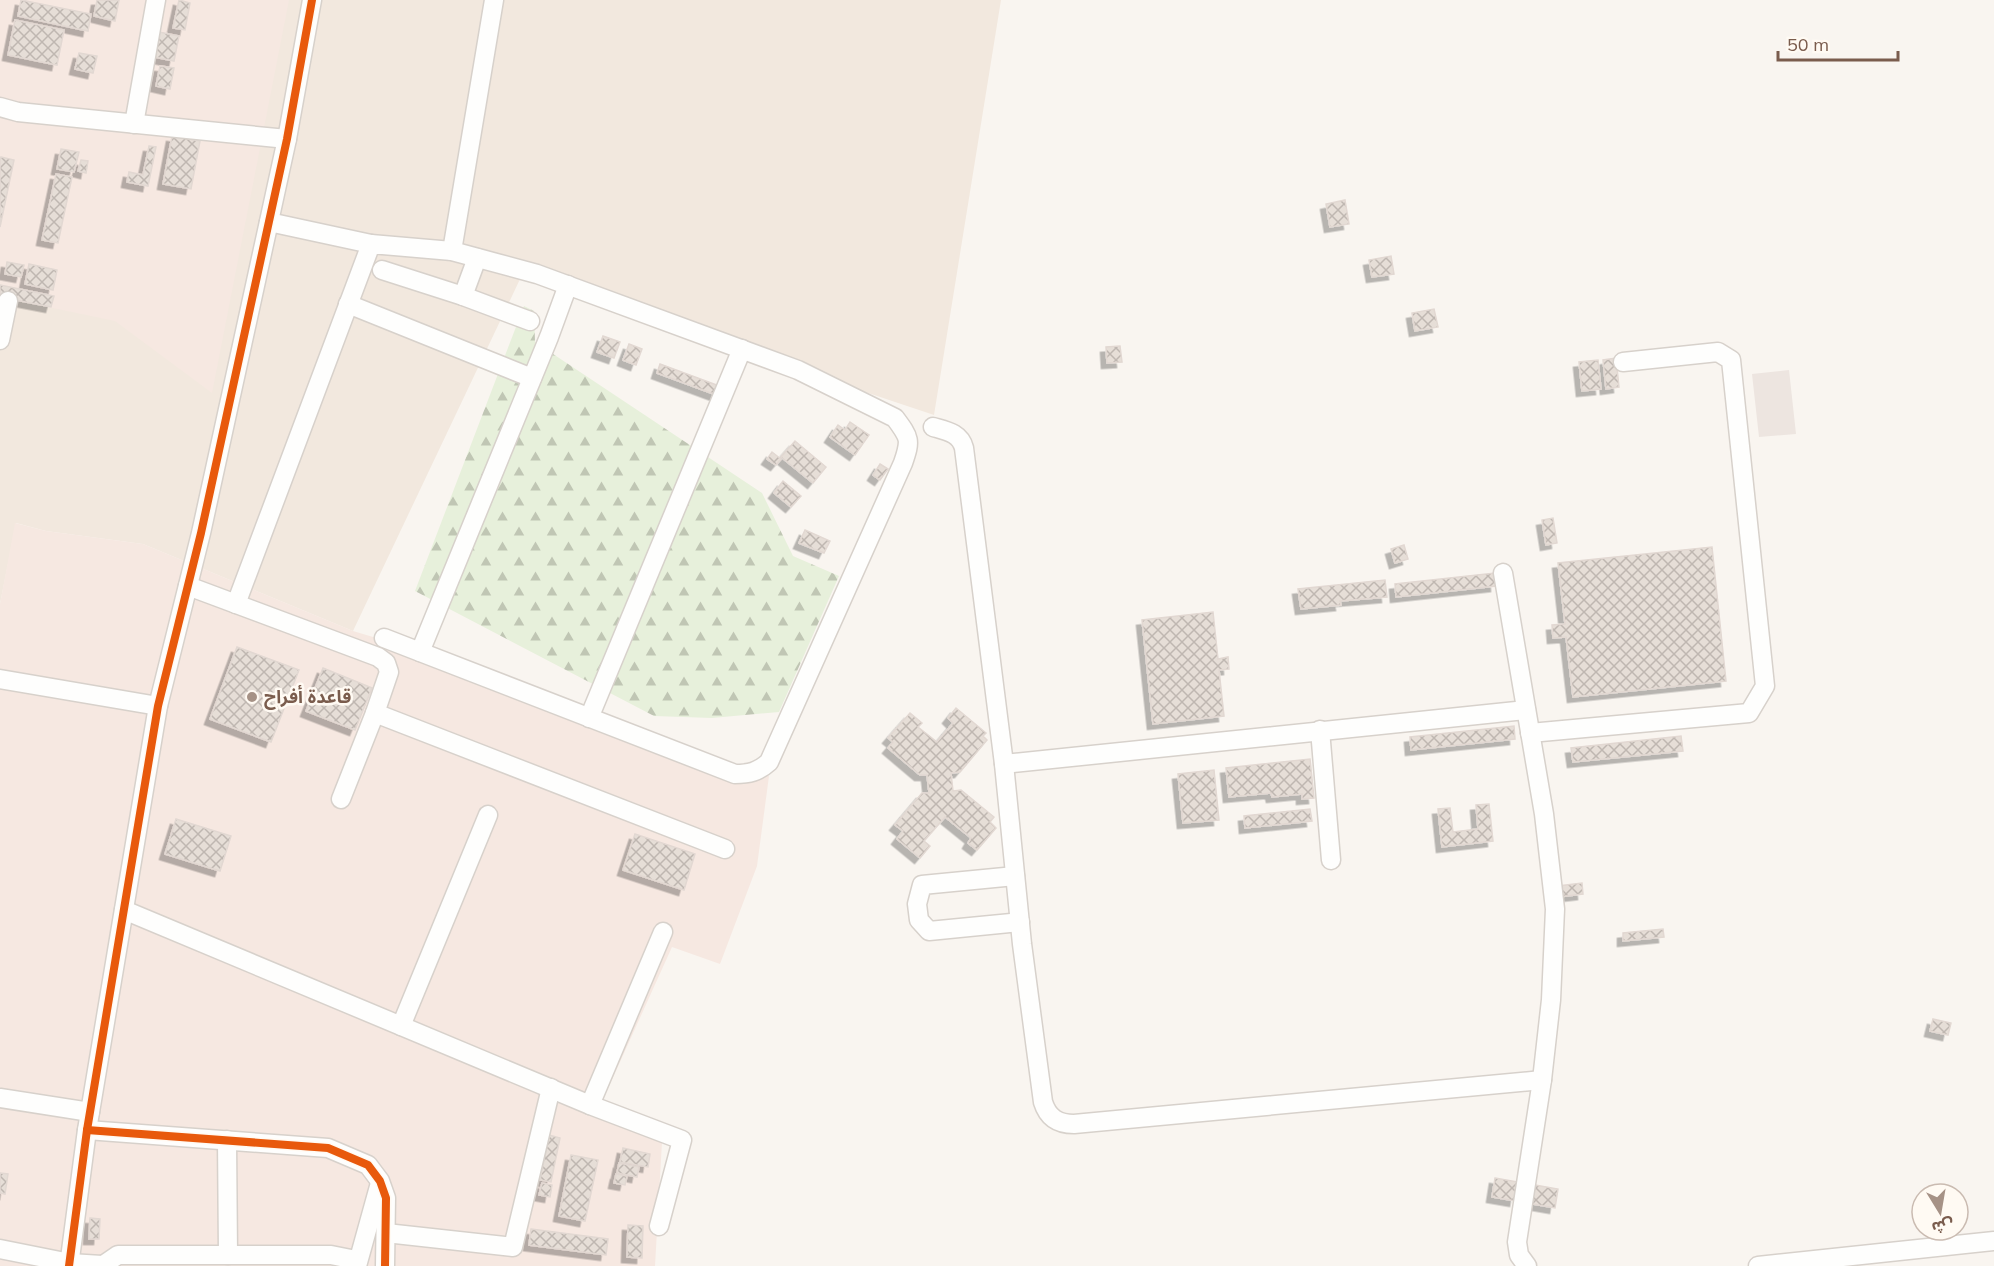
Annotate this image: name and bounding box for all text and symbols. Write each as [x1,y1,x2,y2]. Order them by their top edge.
scale bar [1778,24,1898,62]
text: 50 m [1787,33,1829,56]
place label: قاعدة أفراح [264,684,351,710]
marker: قاعدة أفراح [245,690,259,704]
north arrow [1910,1182,1970,1242]
text: ش [1930,1215,1956,1239]

